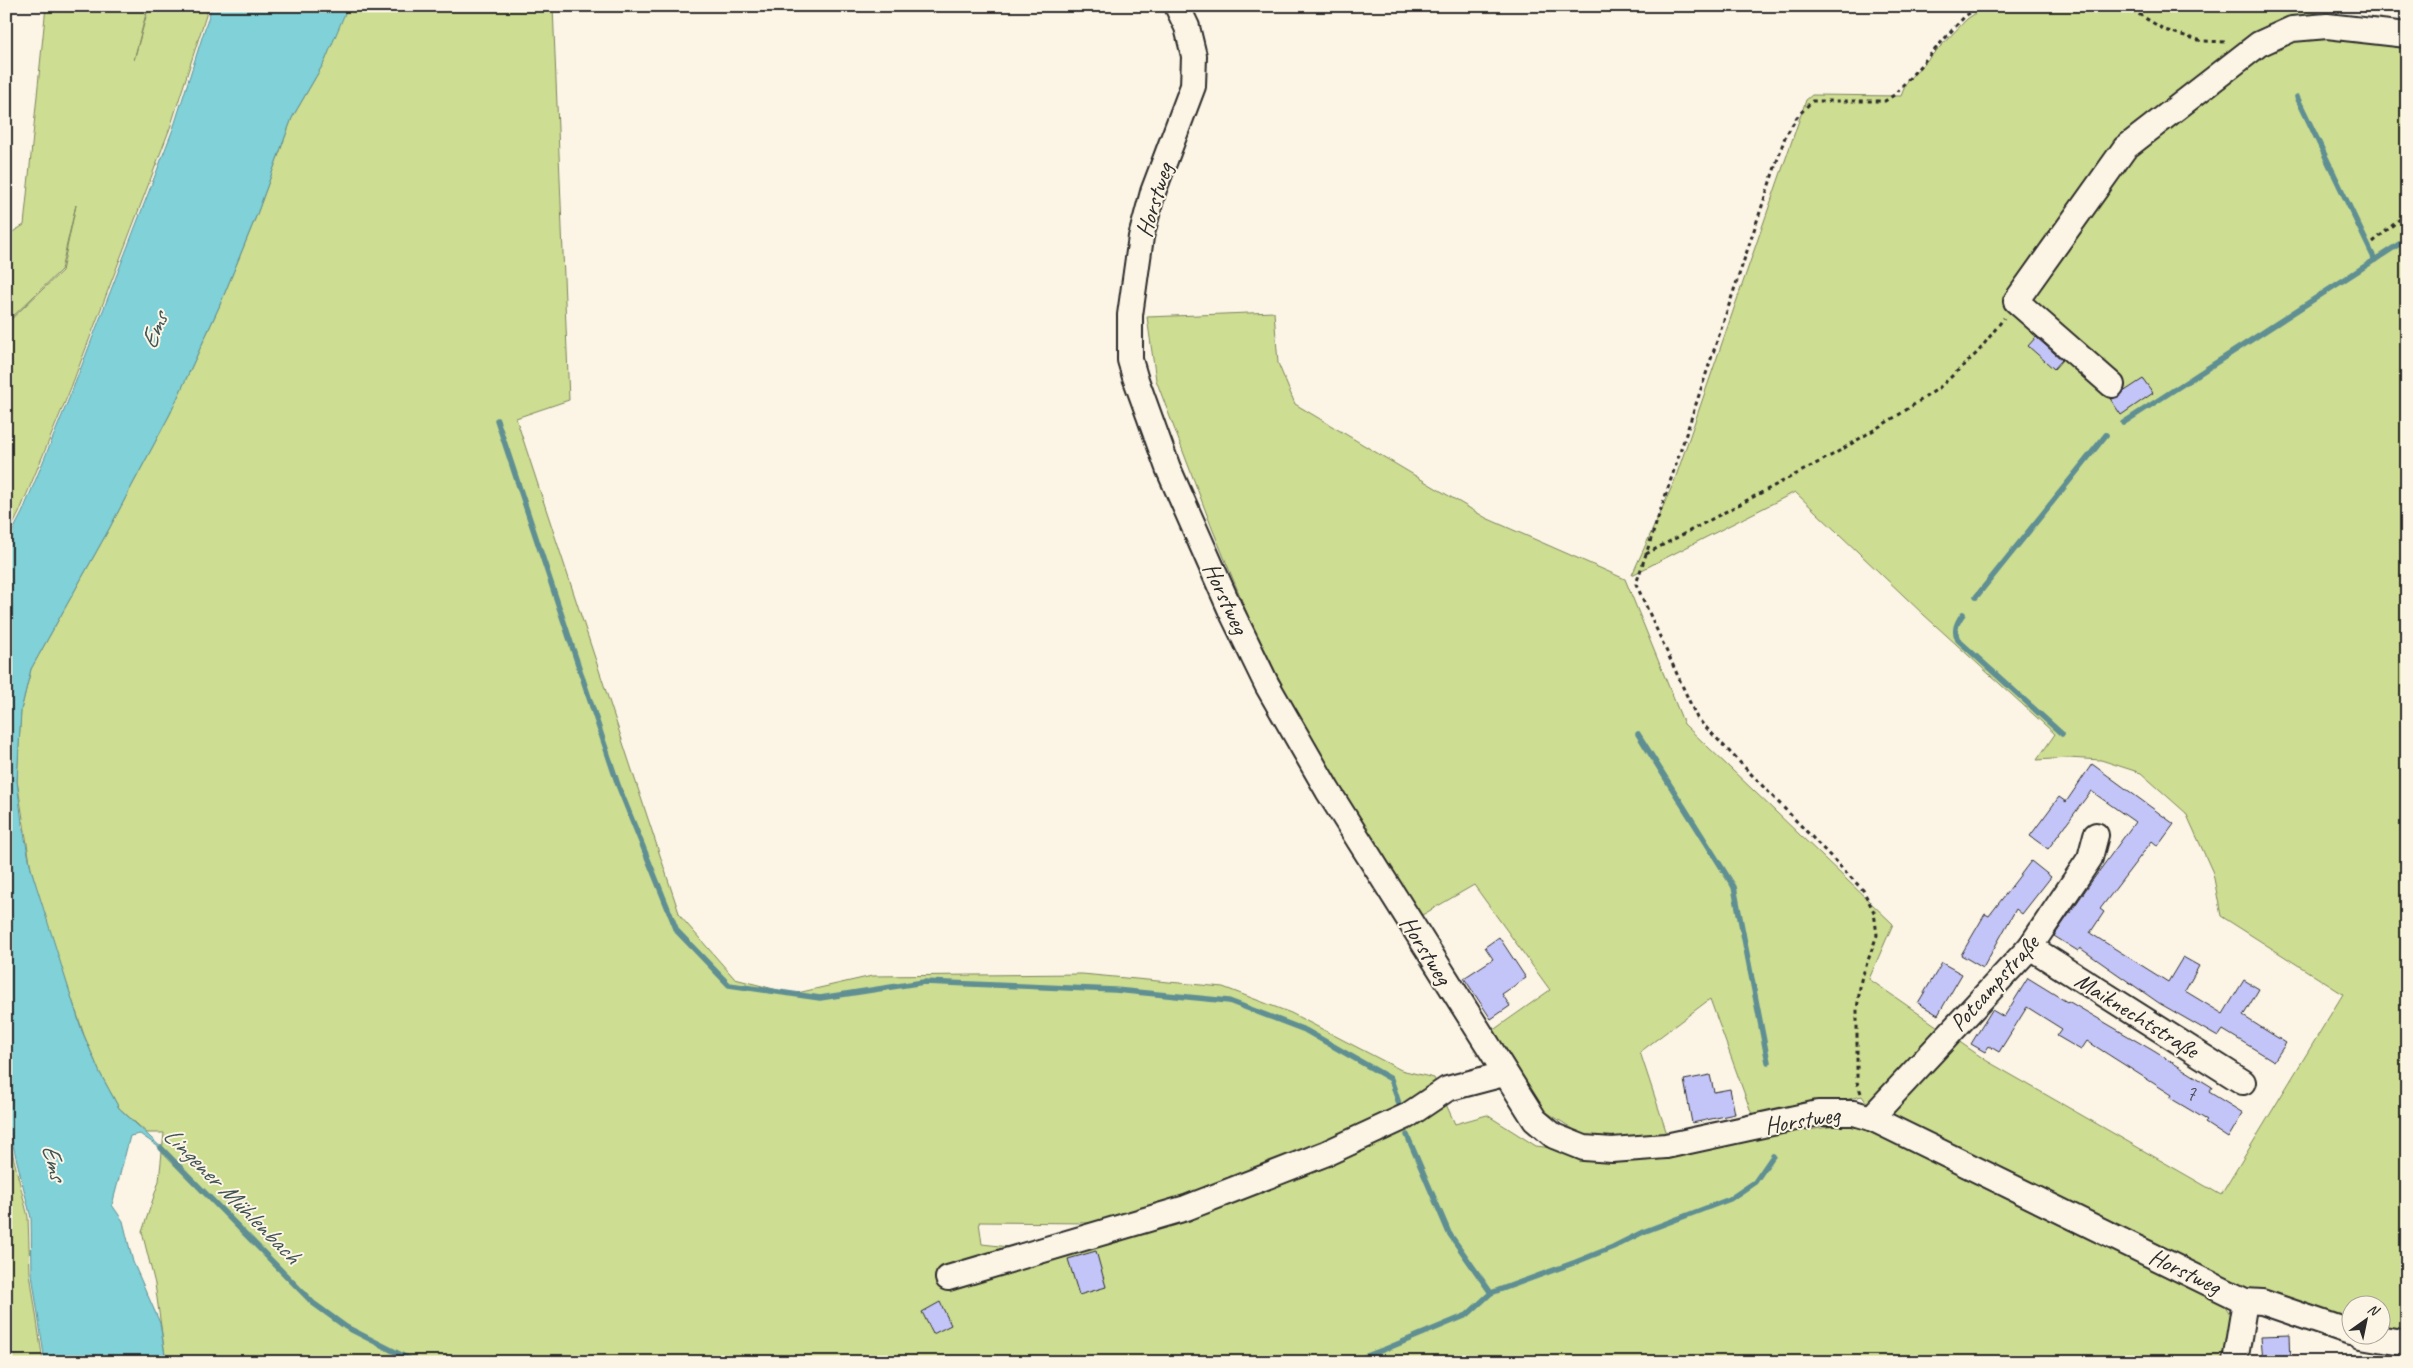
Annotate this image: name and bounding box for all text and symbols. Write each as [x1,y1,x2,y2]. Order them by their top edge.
street label: Horstweg [1129,157,1180,240]
water label: Ems [132,304,177,354]
street label: Horstweg [1196,557,1257,641]
street label: Horstweg [1393,910,1460,992]
street label: Potcampstraße [1943,927,2047,1037]
street label: Maiknechtstraße [2070,965,2206,1066]
house number: 7 [2186,1080,2197,1106]
street label: Horstweg [1762,1099,1844,1141]
water label: Lingener Mühlenbach [156,1119,309,1272]
water label: Ems [34,1141,75,1188]
street label: Horstweg [2145,1241,2228,1302]
north arrow [2340,1296,2390,1346]
text: N [2365,1300,2383,1320]

